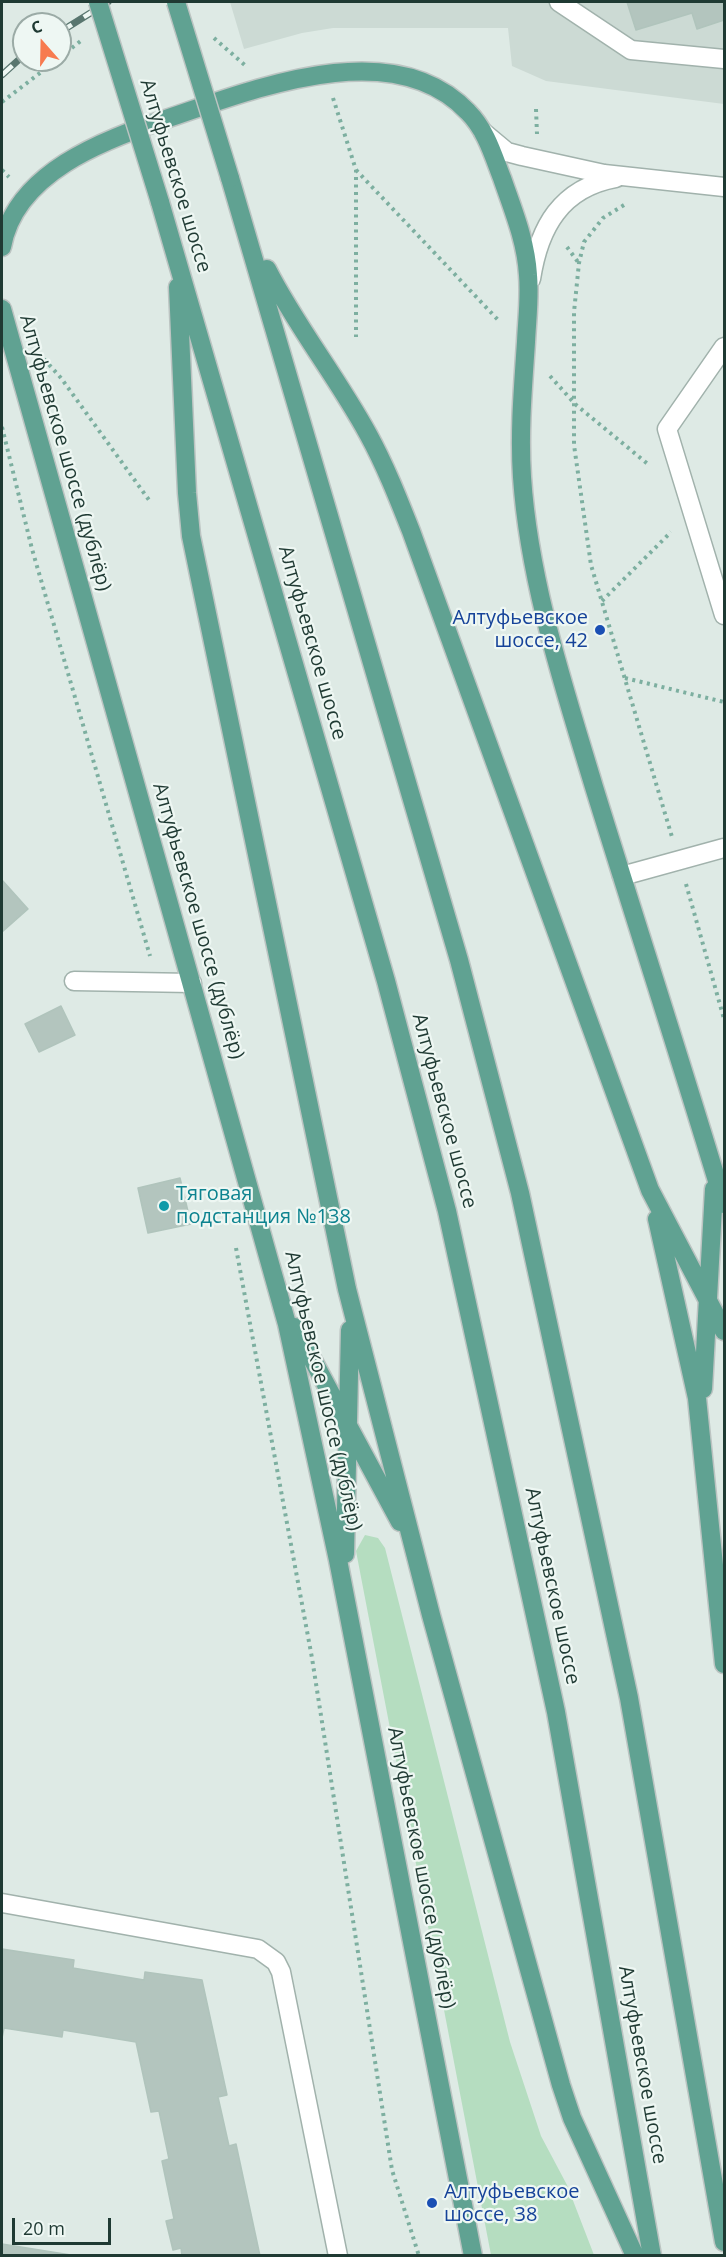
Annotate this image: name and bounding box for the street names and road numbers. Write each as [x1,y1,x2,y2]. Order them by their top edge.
street label: Алтуфьевское шоссе [134,76,216,276]
street label: Алтуфьевское шоссе (дублёр) [14,312,116,594]
street label: Алтуфьевское шоссе [273,543,351,743]
street label: Алтуфьевское шоссе (дублёр) [147,780,249,1062]
street label: Алтуфьевское шоссе [406,1011,482,1211]
street label: Алтуфьевское шоссе (дублёр) [279,1249,367,1533]
street label: Алтуфьевское шоссе [519,1485,585,1687]
street label: Алтуфьевское шоссе (дублёр) [382,1725,460,2011]
street label: Алтуфьевское шоссе [613,1964,671,2166]

